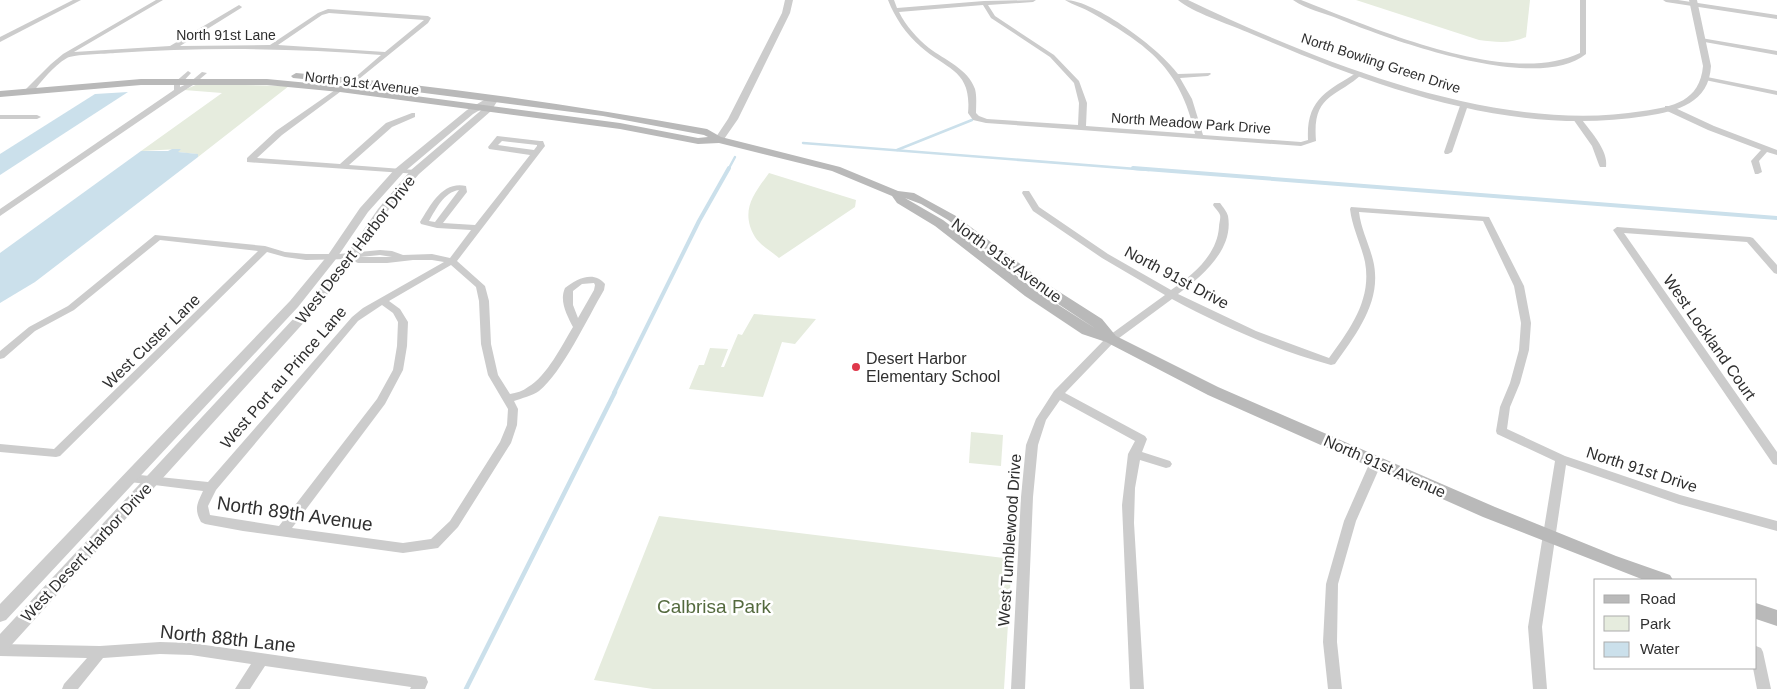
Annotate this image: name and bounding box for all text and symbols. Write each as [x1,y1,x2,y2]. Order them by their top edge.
street label: North 91st Lane [176,27,276,43]
street label: North Bowling Green Drive [1299,30,1463,96]
street label: North 91st Avenue [304,68,420,98]
street label: North Meadow Park Drive [1110,109,1272,137]
street label: West Desert Harbor Drive [292,172,418,327]
street label: North 91st Avenue [949,215,1065,306]
street label: North 91st Drive [1122,243,1232,312]
street label: West Lockland Court [1660,272,1759,403]
street label: West Custer Lane [99,291,203,392]
street label: West Port au Prince Lane [217,303,350,452]
place label: Desert Harbor Elementary School [866,350,1000,385]
marker: Desert Harbor Elementary School [850,361,862,373]
street label: North 91st Avenue [1321,432,1448,501]
street label: North 91st Drive [1584,444,1700,495]
street label: West Tumblewood Drive [995,453,1024,627]
street label: West Desert Harbor Drive [18,480,155,625]
street label: North 89th Avenue [216,492,374,535]
legend [1594,579,1757,669]
text: Road [1640,590,1676,607]
park label: Calbrisa Park [657,596,772,617]
text: Park [1640,615,1671,632]
street label: North 88th Lane [159,621,297,656]
text: Water [1640,640,1679,657]

